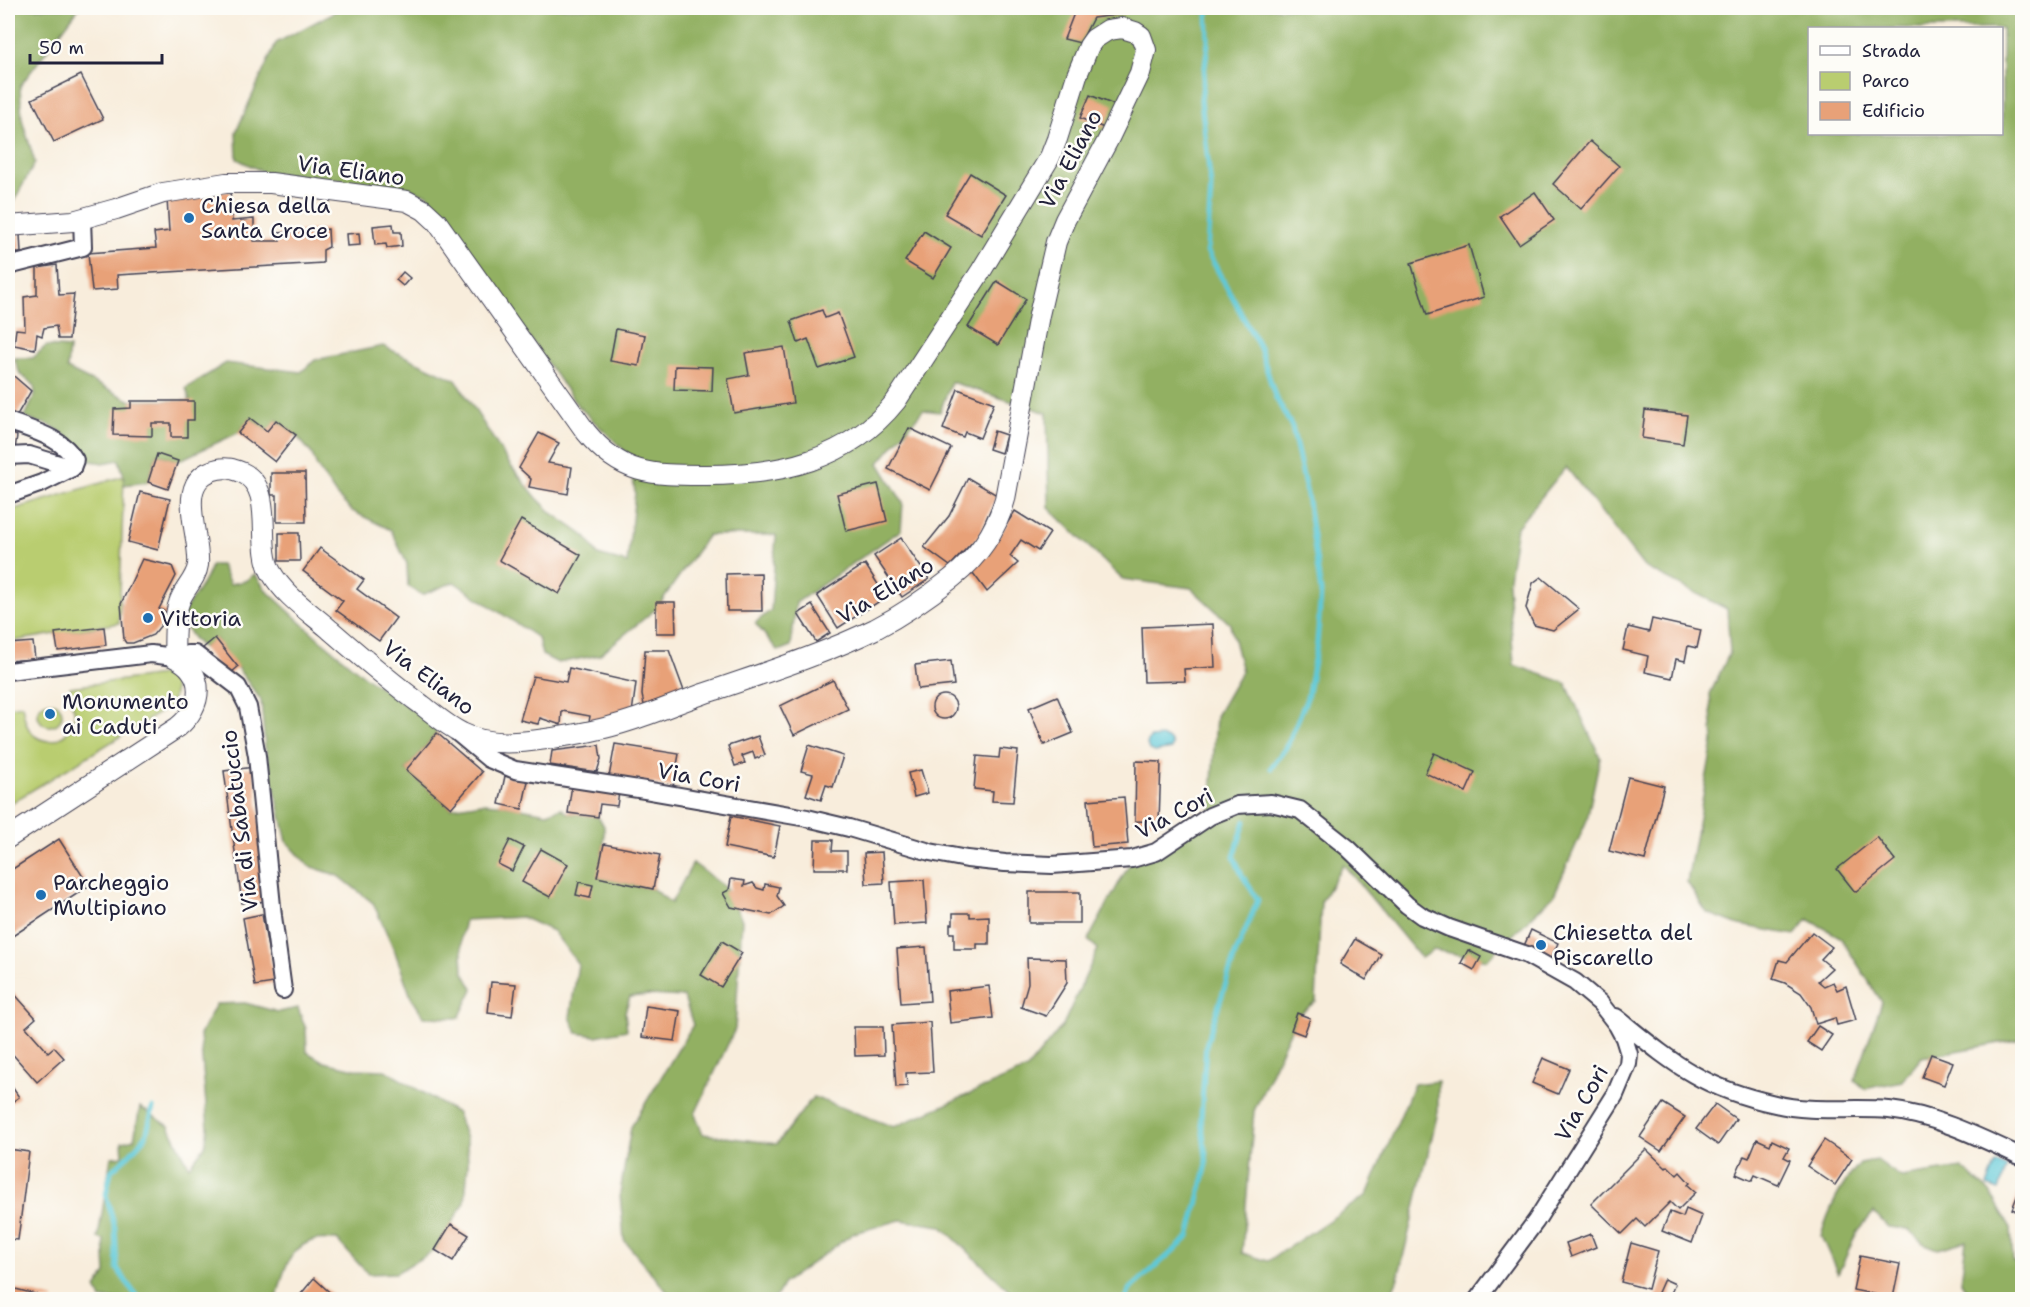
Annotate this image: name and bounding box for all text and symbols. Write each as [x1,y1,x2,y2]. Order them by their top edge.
scale bar [30,27,162,65]
legend [1808,27,2003,135]
text: 50 m [39,36,84,60]
text: Strada [1862,39,1921,63]
text: Parco [1862,69,1910,93]
text: Edificio [1862,99,1925,123]
street label: Via Eliano [1032,105,1109,214]
street label: Via Eliano [295,149,406,192]
place label: Chiesa della Santa Croce [201,191,330,245]
marker: Chiesa della Santa Croce [182,211,196,225]
street label: Via Eliano [831,550,939,631]
place label: Vittoria [160,604,242,633]
marker: Vittoria [141,611,155,625]
street label: Via Eliano [377,633,481,721]
place label: Monumento ai Caduti [62,687,189,741]
marker: Monumento ai Caduti [43,707,57,721]
street label: Via di Sabatuccio [214,728,265,914]
street label: Via Cori [655,756,743,799]
street label: Via Cori [1130,781,1218,846]
place label: Parcheggio Multipiano [53,868,169,922]
marker: Parcheggio Multipiano [34,888,48,902]
place label: Chiesetta del Piscarello [1553,918,1693,972]
marker: Chiesetta del Piscarello [1534,938,1548,952]
street label: Via Cori [1548,1060,1615,1147]

